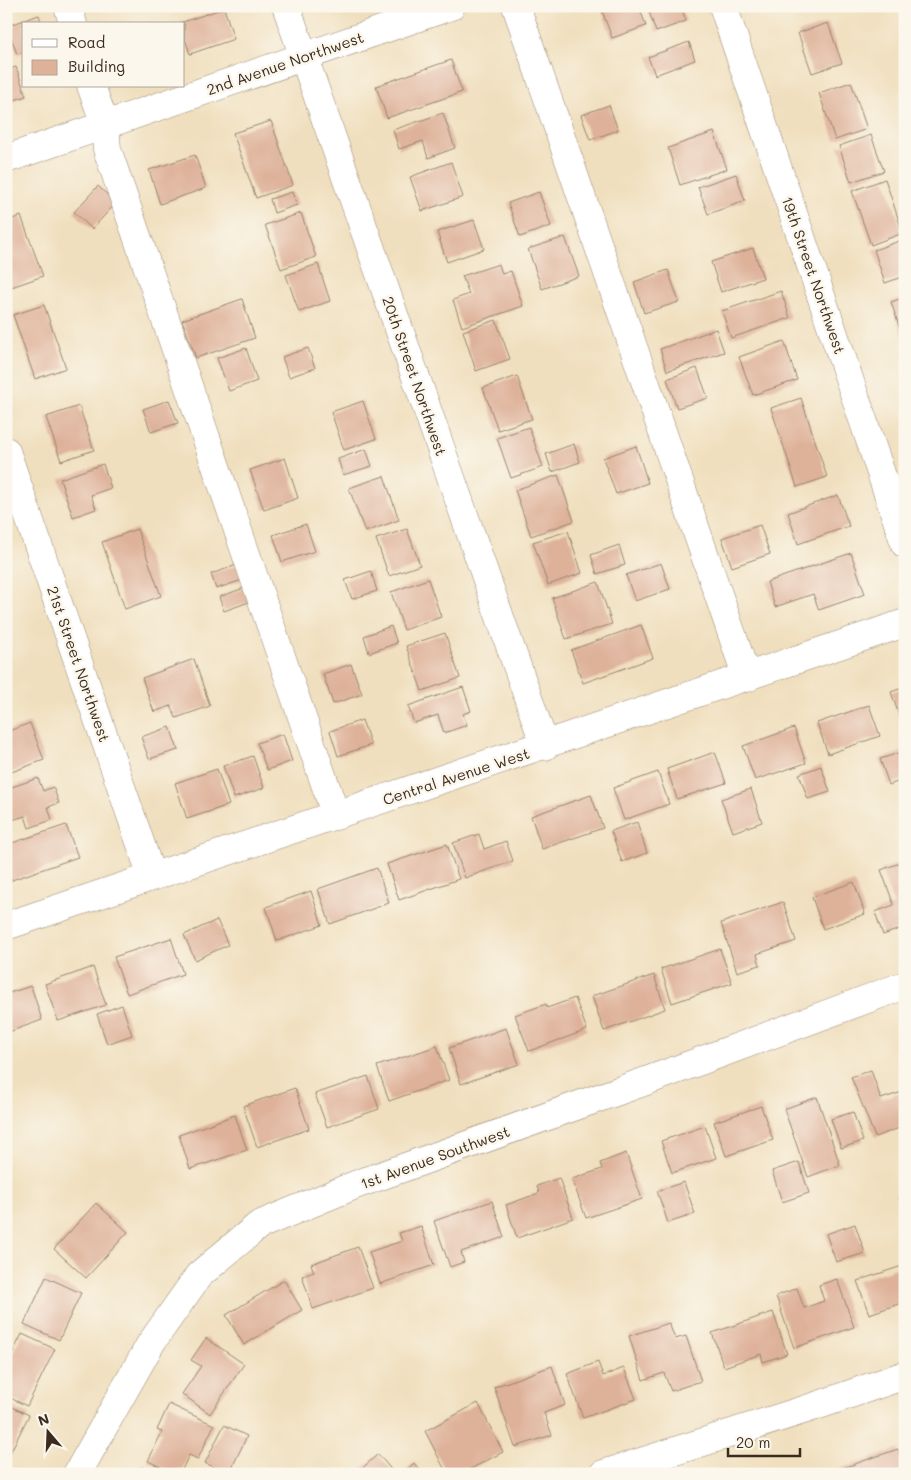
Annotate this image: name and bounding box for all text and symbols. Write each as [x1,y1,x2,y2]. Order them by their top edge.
legend [22,22,185,88]
street label: 2nd Avenue Northwest [204,27,366,99]
text: Road [68,32,105,52]
text: Building [68,56,125,76]
street label: 19th Street Northwest [778,194,850,356]
street label: 20th Street Northwest [378,294,452,458]
street label: 21st Street Northwest [43,583,115,745]
street label: Central Avenue West [380,743,532,809]
street label: 1st Avenue Southwest [358,1121,512,1193]
north arrow [22,1408,72,1458]
text: N [35,1409,52,1430]
scale bar [728,1425,801,1457]
text: 20 m [736,1432,770,1452]

